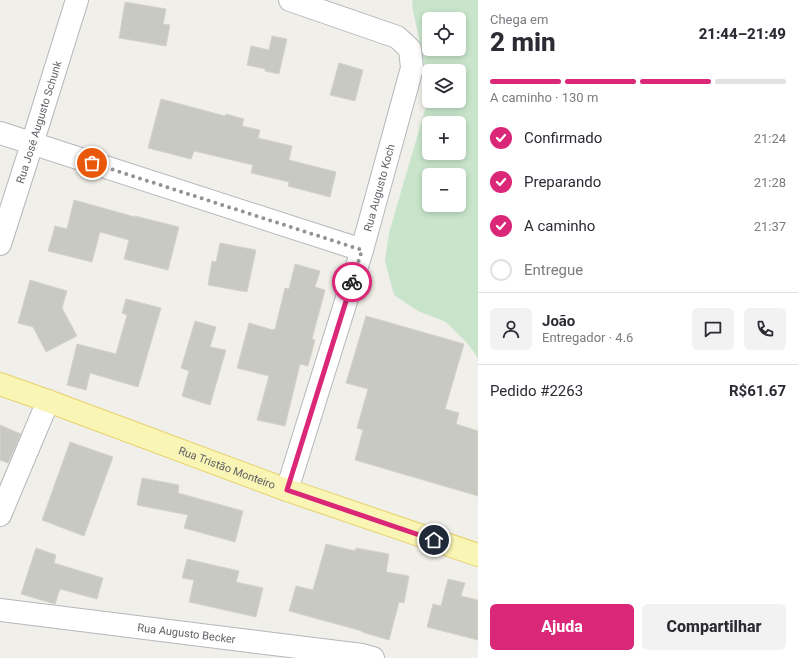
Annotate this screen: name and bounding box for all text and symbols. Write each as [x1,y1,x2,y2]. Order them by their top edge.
map controls [422,12,466,212]
button: locate [422,12,466,56]
text: Chega em [490,12,548,27]
text: 21:44–21:49 [699,25,786,43]
text: 2 min [490,27,556,57]
street label: Rua José Augusto Schunk [14,59,65,185]
button: layers [422,64,466,108]
text: A caminho · 130 m [490,90,598,105]
button: + [422,116,466,160]
icon: check [490,127,512,149]
text: Confirmado [524,129,602,147]
text: 21:24 [754,131,786,146]
street label: Rua Augusto Koch [361,143,398,233]
pin [75,146,109,180]
icon: bag [81,152,103,174]
button: − [422,168,466,212]
icon: check [490,171,512,193]
text: Preparando [524,173,601,191]
text: 21:28 [754,175,786,190]
icon: check [490,215,512,237]
text: A caminho [524,217,595,235]
text: 21:37 [754,219,786,234]
text: Entregue [524,261,583,279]
courier [332,262,372,302]
icon: bike [341,271,363,293]
button: person [490,308,532,350]
button: chat [692,308,734,350]
button: phone [744,308,786,350]
text: João [542,312,575,330]
text: Entregador · 4.6 [542,330,633,345]
text: Pedido #2263 [490,382,583,400]
text: R$61.67 [729,382,786,400]
street label: Rua Tristão Monteiro [177,444,277,492]
pin [417,523,451,557]
icon: home [423,529,445,551]
button: Ajuda [490,604,634,650]
button: Compartilhar [642,604,786,650]
street label: Rua Augusto Becker [137,621,237,646]

